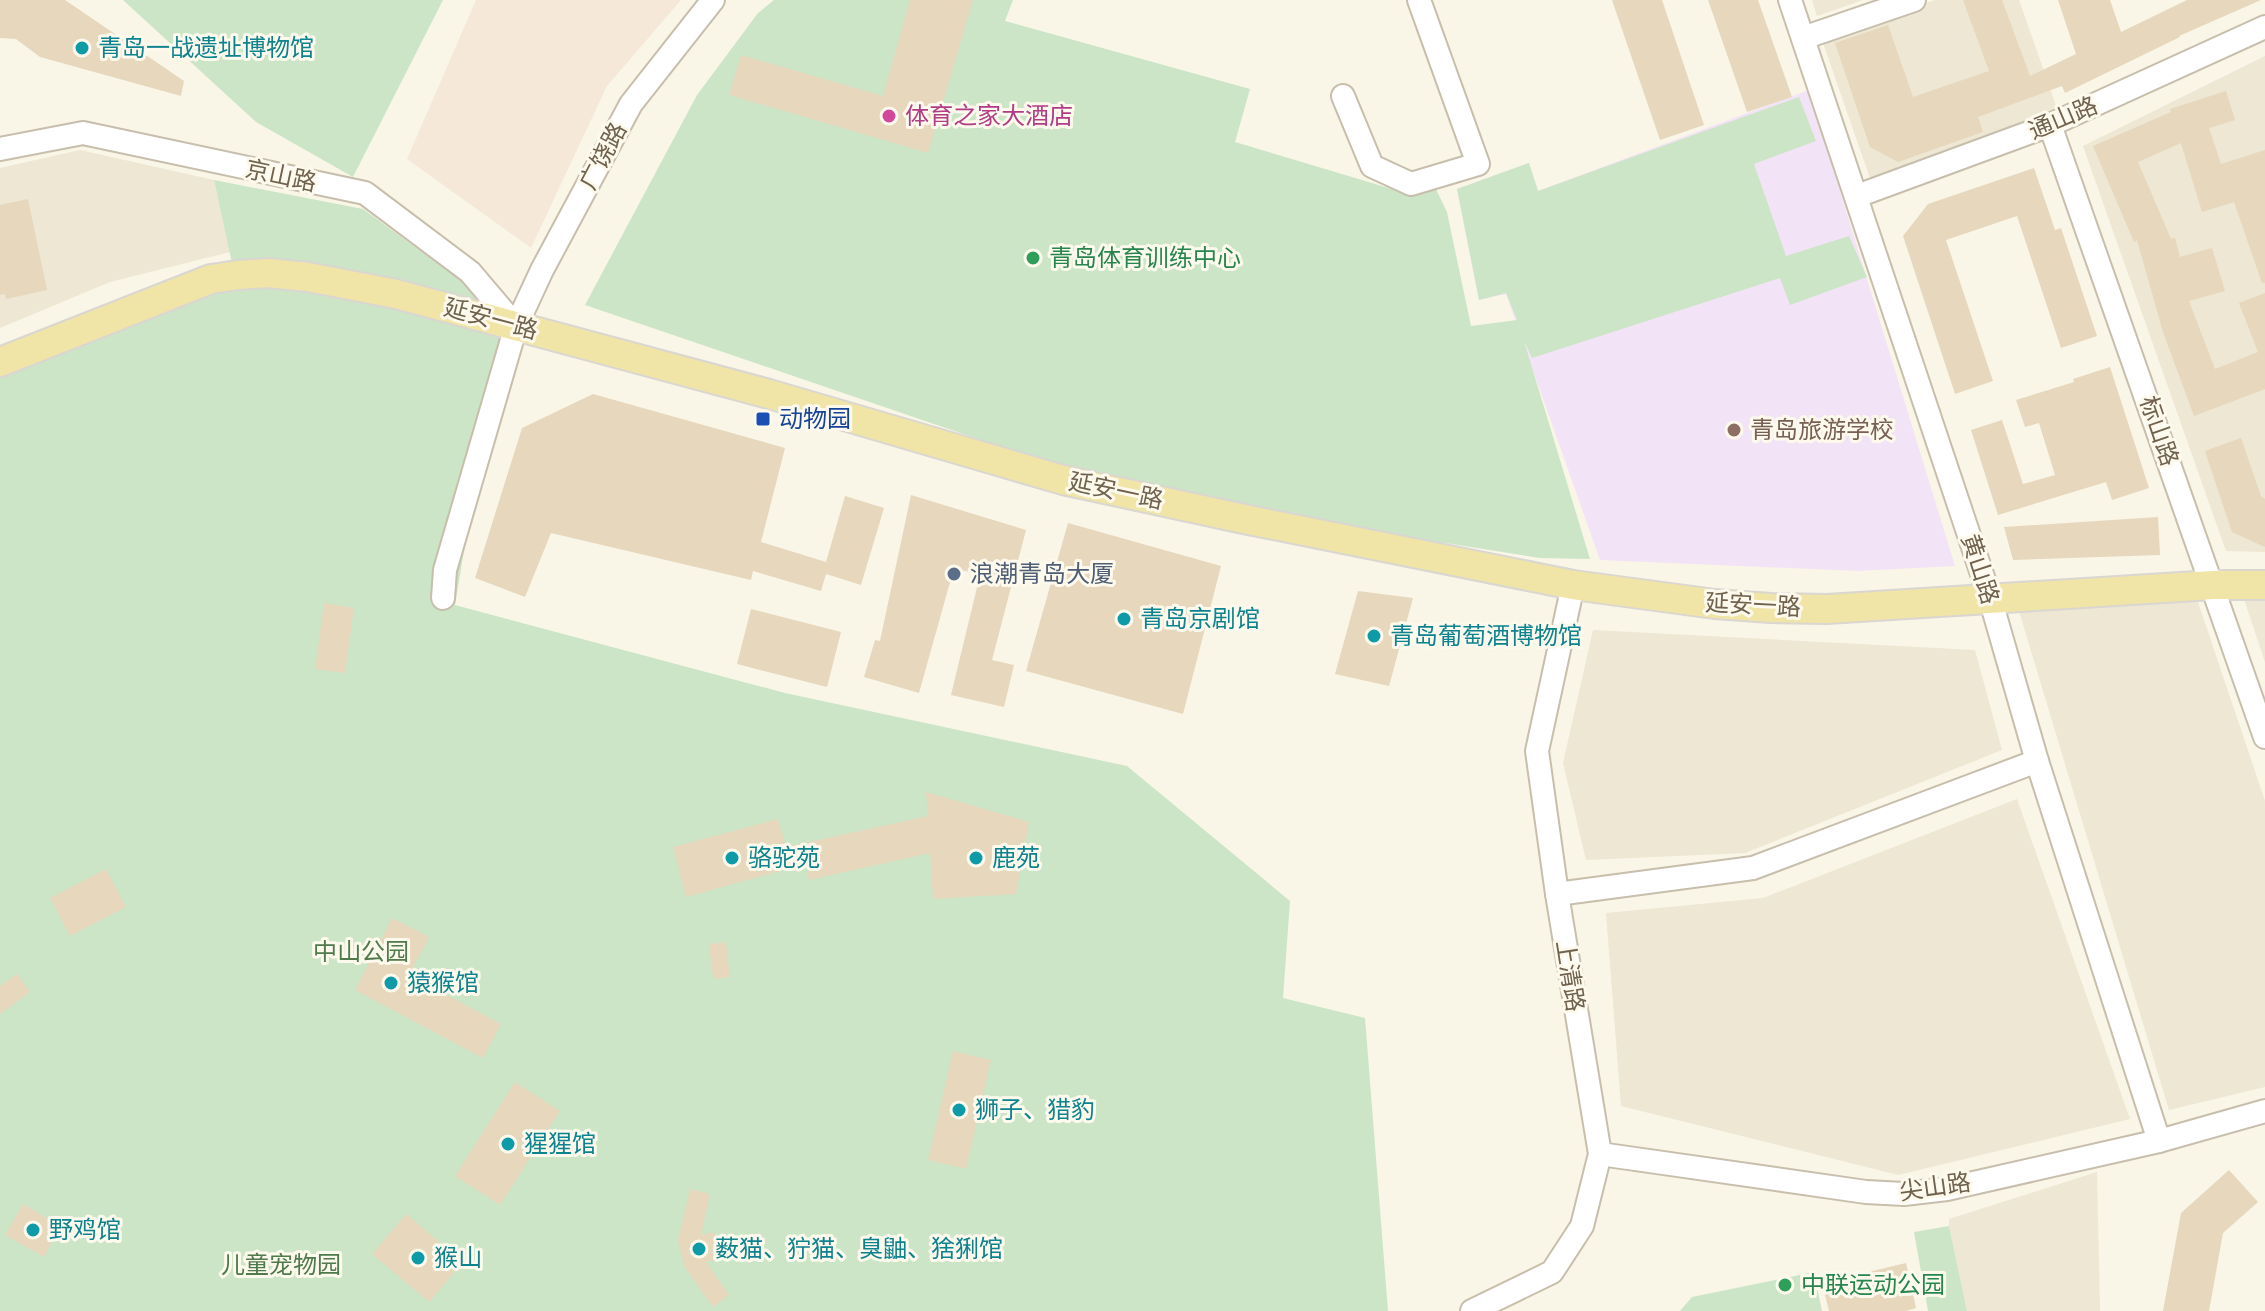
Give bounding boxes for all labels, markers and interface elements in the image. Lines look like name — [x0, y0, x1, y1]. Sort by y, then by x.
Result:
place label: 青岛一战遗址博物馆 — [98, 32, 314, 61]
marker: 青岛一战遗址博物馆 — [73, 39, 91, 57]
street label: 通山路 — [2024, 89, 2101, 144]
place label: 体育之家大酒店 — [905, 100, 1073, 129]
marker: 体育之家大酒店 — [880, 107, 898, 125]
street label: 广饶路 — [572, 117, 631, 194]
street label: 京山路 — [243, 153, 320, 196]
place label: 青岛体育训练中心 — [1049, 242, 1241, 271]
marker: 青岛体育训练中心 — [1024, 249, 1042, 267]
street label: 延安一路 — [441, 291, 542, 344]
street label: 标山路 — [2135, 392, 2186, 469]
place label: 动物园 — [779, 403, 851, 432]
marker: 动物园 — [754, 410, 772, 428]
place label: 青岛旅游学校 — [1750, 414, 1894, 443]
marker: 青岛旅游学校 — [1725, 421, 1743, 439]
street label: 延安一路 — [1066, 465, 1166, 514]
street label: 黄山路 — [1957, 530, 2006, 607]
place label: 浪潮青岛大厦 — [970, 558, 1114, 587]
marker: 浪潮青岛大厦 — [945, 565, 963, 583]
street label: 延安一路 — [1704, 587, 1802, 620]
place label: 青岛京剧馆 — [1140, 603, 1260, 632]
marker: 青岛京剧馆 — [1115, 610, 1133, 628]
place label: 青岛葡萄酒博物馆 — [1390, 620, 1582, 649]
marker: 青岛葡萄酒博物馆 — [1365, 627, 1383, 645]
place label: 骆驼苑 — [748, 842, 820, 871]
place label: 鹿苑 — [992, 842, 1040, 871]
marker: 骆驼苑 — [723, 849, 741, 867]
marker: 鹿苑 — [967, 849, 985, 867]
park label: 中山公园 — [313, 936, 409, 965]
street label: 上清路 — [1552, 938, 1591, 1014]
place label: 猿猴馆 — [407, 967, 479, 996]
marker: 猿猴馆 — [382, 974, 400, 992]
place label: 狮子、猎豹 — [975, 1094, 1095, 1123]
marker: 狮子、猎豹 — [950, 1101, 968, 1119]
place label: 猩猩馆 — [524, 1128, 596, 1157]
marker: 猩猩馆 — [499, 1135, 517, 1153]
street label: 尖山路 — [1897, 1166, 1972, 1205]
place label: 野鸡馆 — [49, 1214, 121, 1243]
marker: 野鸡馆 — [24, 1221, 42, 1239]
place label: 薮猫、狞猫、臭鼬、猞猁馆 — [715, 1233, 1003, 1262]
marker: 薮猫、狞猫、臭鼬、猞猁馆 — [690, 1240, 708, 1258]
place label: 猴山 — [434, 1242, 482, 1271]
park label: 儿童宠物园 — [221, 1249, 341, 1278]
marker: 猴山 — [409, 1249, 427, 1267]
place label: 中联运动公园 — [1801, 1269, 1945, 1298]
marker: 中联运动公园 — [1776, 1276, 1794, 1294]

